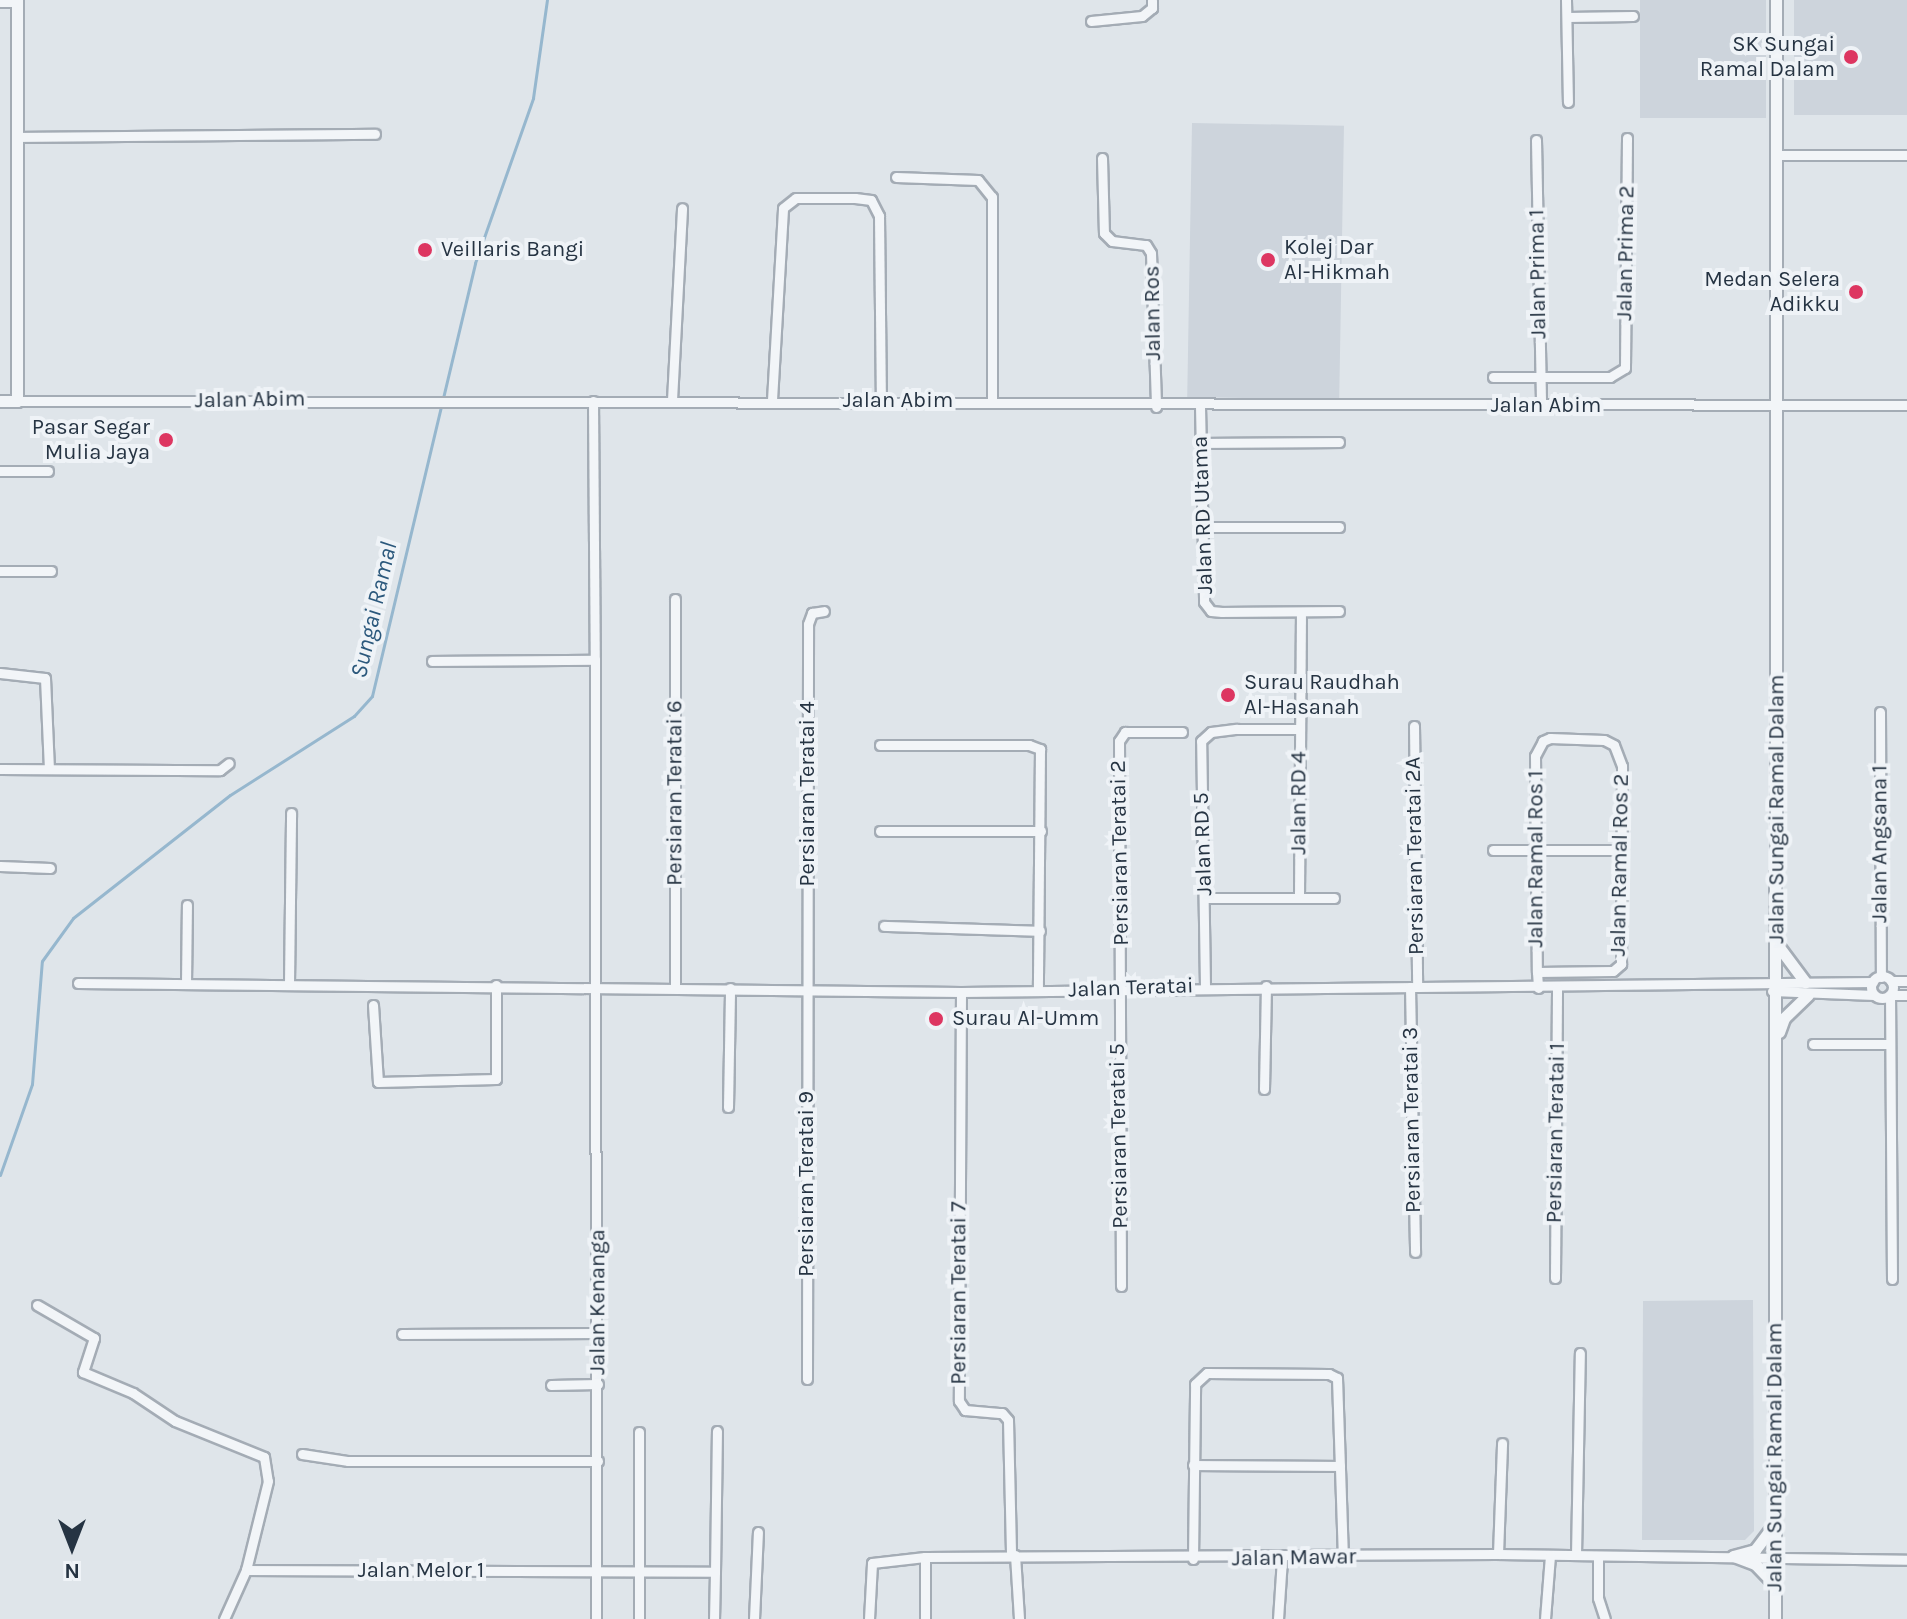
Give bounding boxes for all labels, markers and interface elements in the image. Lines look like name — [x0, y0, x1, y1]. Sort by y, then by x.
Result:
place label: SK Sungai Ramal Dalam — [1700, 31, 1835, 82]
marker: SK Sungai Ramal Dalam — [1842, 48, 1860, 66]
street label: Jalan Prima 2 — [1612, 185, 1640, 321]
street label: Jalan Prima 1 — [1524, 209, 1552, 339]
place label: Kolej Dar Al-Hikmah — [1284, 234, 1390, 286]
place label: Veillaris Bangi — [441, 237, 584, 263]
marker: Veillaris Bangi — [416, 241, 434, 259]
marker: Kolej Dar Al-Hikmah — [1259, 251, 1277, 269]
street label: Jalan Ros — [1139, 265, 1167, 361]
place label: Medan Selera Adikku — [1704, 266, 1840, 318]
marker: Medan Selera Adikku — [1847, 283, 1865, 301]
street label: Jalan Abim — [194, 386, 306, 414]
street label: Jalan Abim — [843, 388, 953, 414]
street label: Jalan Abim — [1491, 393, 1601, 419]
place label: Pasar Segar Mulia Jaya — [32, 414, 150, 466]
marker: Pasar Segar Mulia Jaya — [157, 431, 175, 449]
street label: Jalan RD Utama — [1187, 435, 1219, 595]
water label: Sungai Ramal — [344, 539, 404, 681]
place label: Surau Raudhah Al-Hasanah — [1244, 669, 1400, 720]
street label: Jalan Sungai Ramal Dalam — [1764, 674, 1790, 944]
marker: Surau Raudhah Al-Hasanah — [1219, 686, 1237, 704]
street label: Persiaran Teratai 6 — [662, 700, 688, 886]
street label: Persiaran Teratai 4 — [795, 701, 821, 887]
street label: Jalan RD 4 — [1286, 751, 1312, 855]
street label: Persiaran Teratai 2A — [1400, 757, 1430, 955]
street label: Persiaran Teratai 2 — [1105, 760, 1135, 946]
street label: Jalan Angsana 1 — [1867, 765, 1893, 923]
street label: Jalan Ramal Ros 1 — [1523, 771, 1549, 947]
street label: Jalan Ramal Ros 2 — [1605, 774, 1635, 956]
street label: Jalan RD 5 — [1188, 792, 1218, 896]
street label: Jalan Teratai — [1068, 973, 1194, 1003]
place label: Surau Al-Umm — [952, 1006, 1099, 1032]
marker: Surau Al-Umm — [927, 1010, 945, 1028]
street label: Persiaran Teratai 3 — [1397, 1027, 1427, 1213]
street label: Persiaran Teratai 5 — [1104, 1043, 1134, 1229]
street label: Persiaran Teratai 1 — [1541, 1043, 1571, 1223]
street label: Persiaran Teratai 9 — [794, 1091, 820, 1277]
street label: Persiaran Teratai 7 — [946, 1201, 972, 1385]
street label: Jalan Kenanga — [585, 1229, 611, 1375]
street label: Jalan Sungai Ramal Dalam — [1762, 1322, 1788, 1592]
north arrow — [32, 1507, 112, 1587]
street label: Jalan Mawar — [1232, 1544, 1356, 1572]
text: N — [64, 1558, 80, 1584]
street label: Jalan Melor 1 — [358, 1558, 484, 1584]

